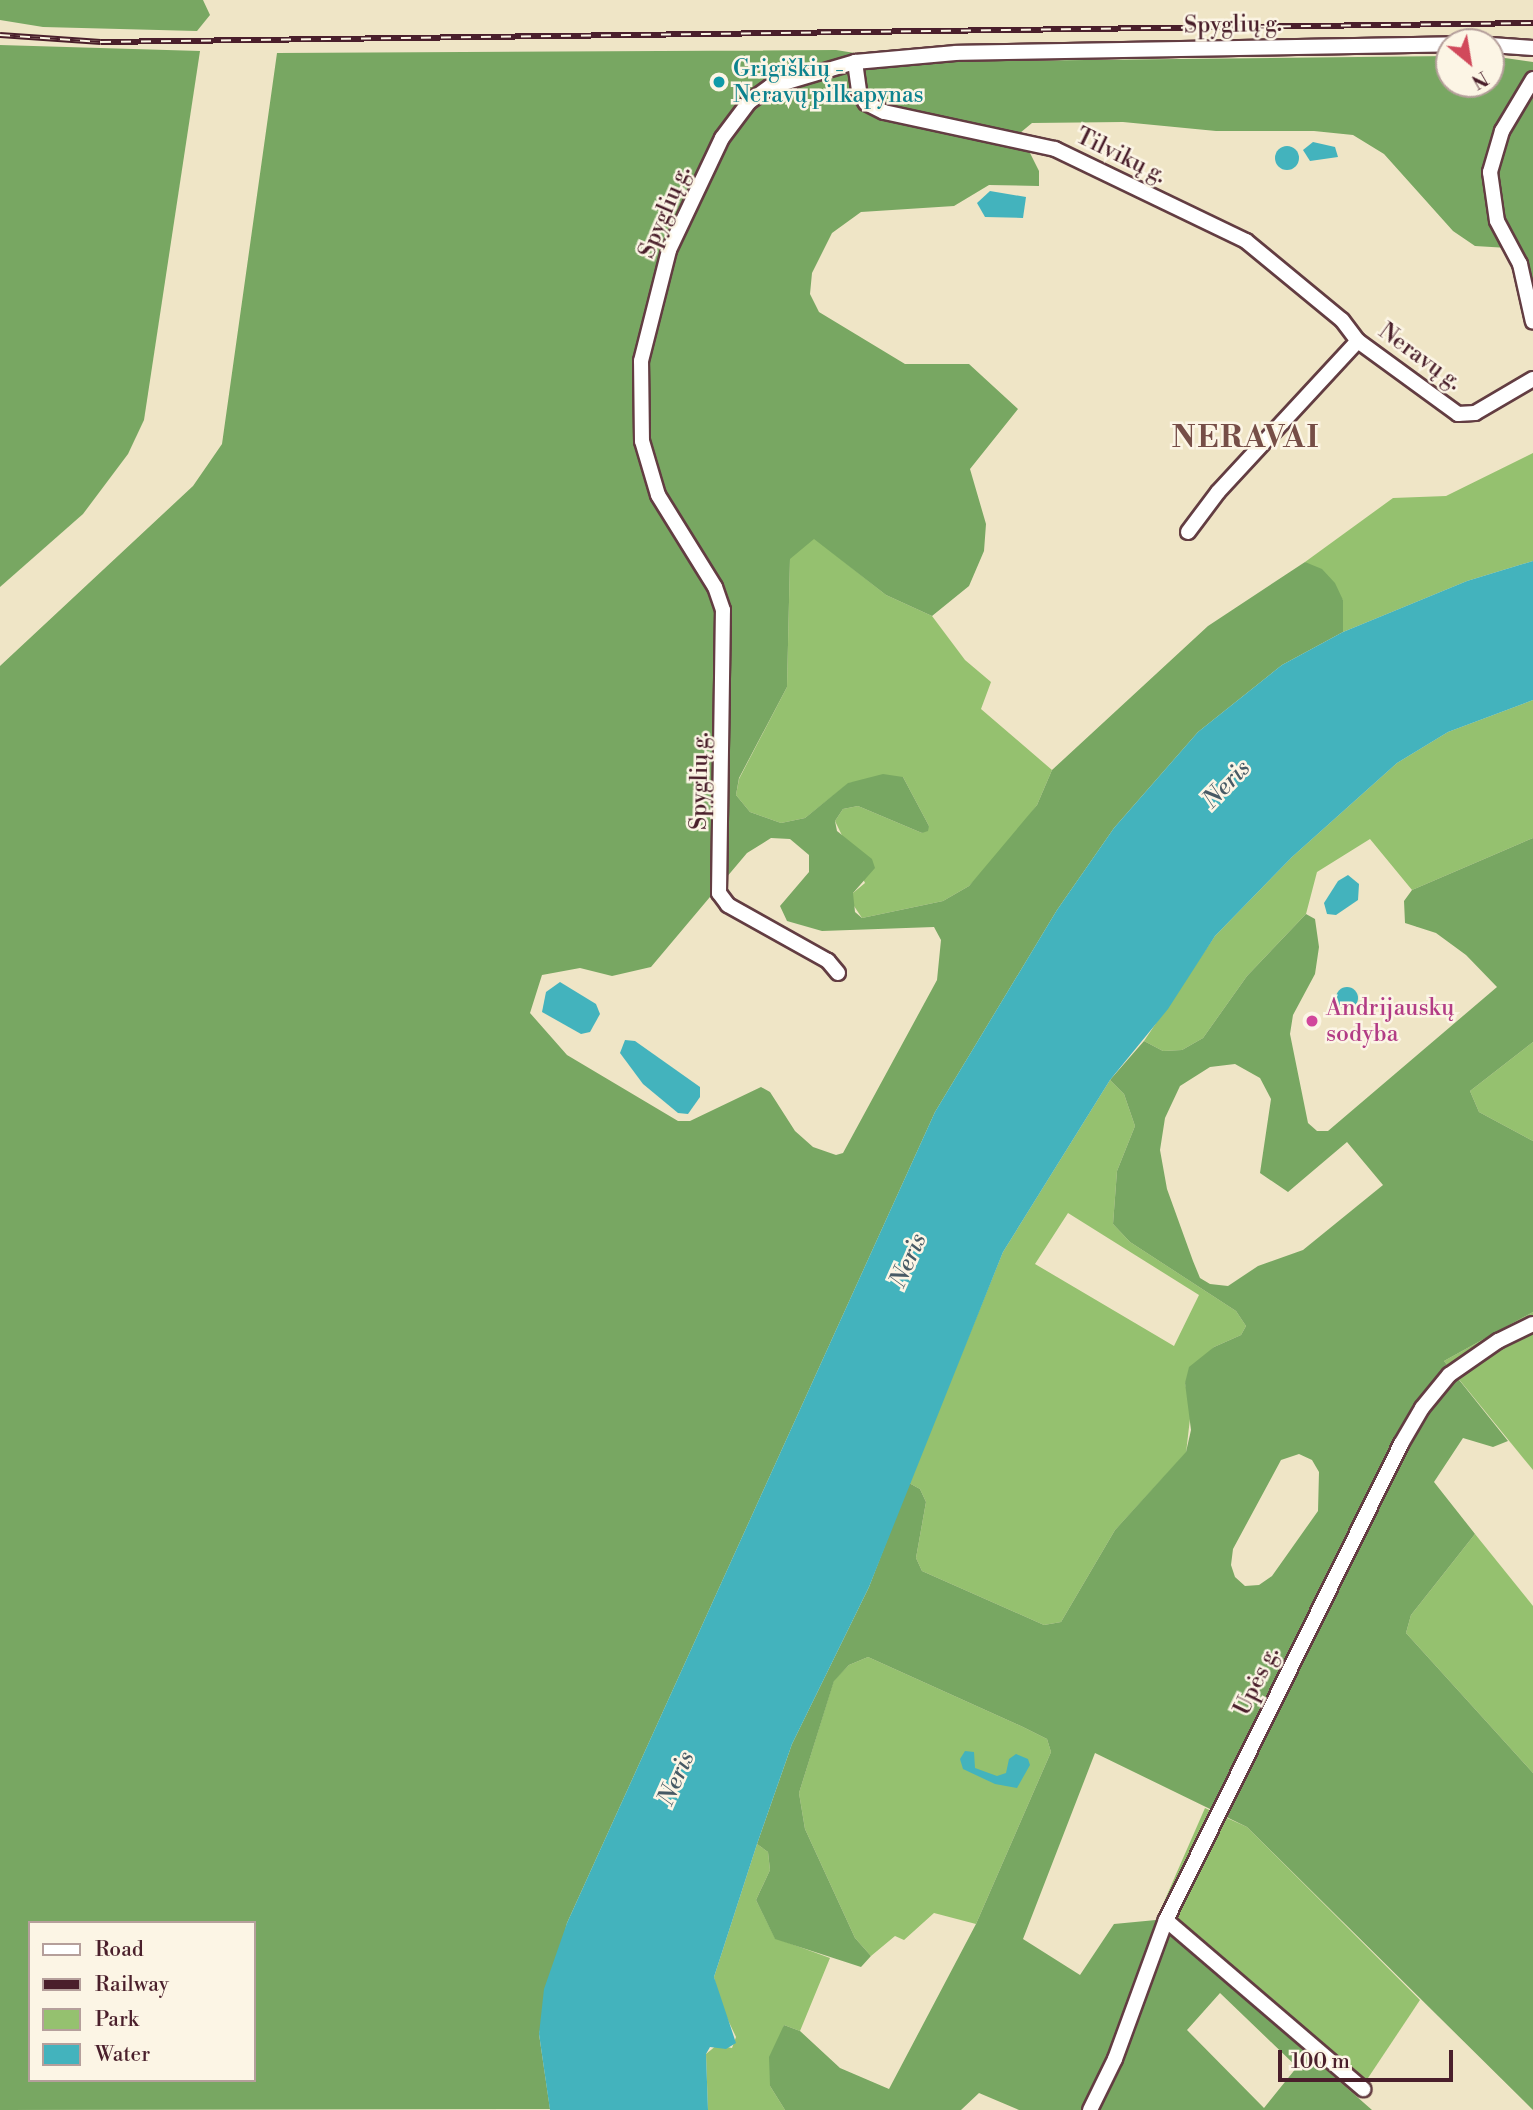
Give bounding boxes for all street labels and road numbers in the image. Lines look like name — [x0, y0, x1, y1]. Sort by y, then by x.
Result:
street label: Spyglių g. — [1184, 10, 1282, 40]
street label: Tilvikų g. — [1071, 122, 1171, 190]
street label: Spyglių g. — [633, 162, 697, 262]
street label: Neravų g. — [1373, 318, 1467, 396]
street label: Spyglių g. — [685, 732, 715, 830]
street label: Upės g. — [1229, 1642, 1285, 1720]

